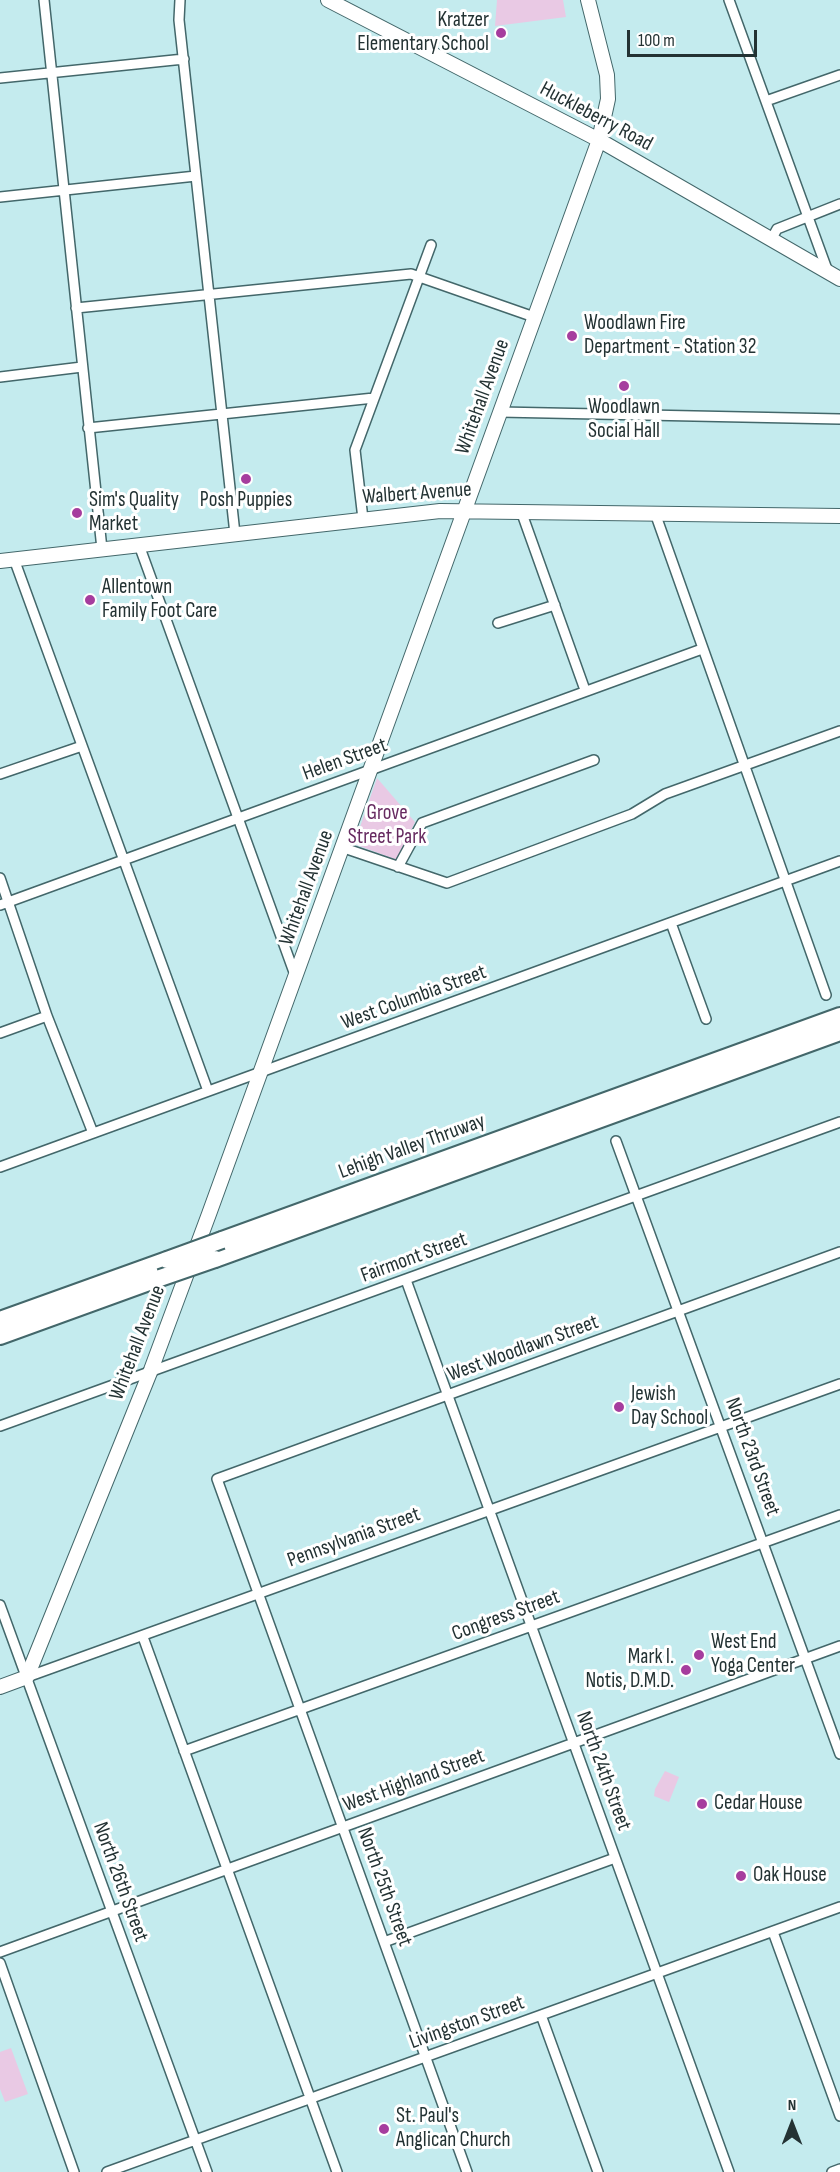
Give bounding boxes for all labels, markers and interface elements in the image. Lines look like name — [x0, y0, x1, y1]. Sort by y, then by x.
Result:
place label: Kratzer Elementary School — [357, 8, 489, 58]
scale bar — [630, 18, 760, 56]
marker: Kratzer Elementary School — [494, 26, 508, 40]
text: 100 m — [638, 30, 675, 51]
street label: Huckleberry Road — [535, 77, 657, 157]
place label: Woodlawn Fire Department - Station 32 — [584, 311, 756, 361]
marker: Woodlawn Fire Department - Station 32 — [565, 329, 579, 343]
street label: Whitehall Avenue — [450, 336, 516, 458]
marker: Woodlawn Social Hall — [617, 379, 631, 393]
place label: Woodlawn Social Hall — [588, 395, 660, 445]
marker: Posh Puppies — [239, 472, 253, 486]
street label: Walbert Avenue — [361, 478, 473, 510]
place label: Sim's Quality Market — [89, 488, 179, 538]
place label: Posh Puppies — [200, 488, 292, 514]
marker: Sim's Quality Market — [70, 506, 84, 520]
place label: Allentown Family Foot Care — [102, 575, 217, 625]
marker: Allentown Family Foot Care — [83, 593, 97, 607]
street label: Helen Street — [299, 733, 391, 787]
park label: Grove Street Park — [348, 801, 426, 851]
street label: Whitehall Avenue — [274, 827, 340, 949]
street label: West Columbia Street — [338, 960, 490, 1036]
street label: Lehigh Valley Thruway — [335, 1109, 489, 1185]
street label: Fairmont Street — [358, 1227, 470, 1289]
street label: Whitehall Avenue — [105, 1282, 171, 1404]
street label: West Woodlawn Street — [444, 1310, 602, 1388]
place label: Jewish Day School — [631, 1382, 708, 1432]
street label: North 23rd Street — [719, 1394, 785, 1520]
marker: Jewish Day School — [612, 1400, 626, 1414]
street label: Pennsylvania Street — [284, 1502, 424, 1574]
street label: Congress Street — [449, 1585, 563, 1647]
place label: West End Yoga Center — [711, 1630, 795, 1680]
place label: Mark I. Notis, D.M.D. — [585, 1645, 674, 1695]
marker: West End Yoga Center — [692, 1648, 706, 1662]
marker: Mark I. Notis, D.M.D. — [679, 1663, 693, 1677]
street label: North 24th Street — [570, 1708, 636, 1834]
street label: West Highland Street — [340, 1744, 488, 1818]
place label: Cedar House — [714, 1791, 803, 1817]
marker: Cedar House — [695, 1797, 709, 1811]
street label: North 26th Street — [87, 1819, 153, 1945]
street label: North 25th Street — [351, 1824, 417, 1950]
place label: Oak House — [753, 1863, 827, 1889]
marker: Oak House — [734, 1869, 748, 1883]
street label: Livingston Street — [406, 1991, 528, 2055]
north arrow — [762, 2094, 822, 2154]
text: N — [788, 2096, 796, 2115]
place label: St. Paul's Anglican Church — [396, 2104, 511, 2154]
marker: St. Paul's Anglican Church — [377, 2122, 391, 2136]

